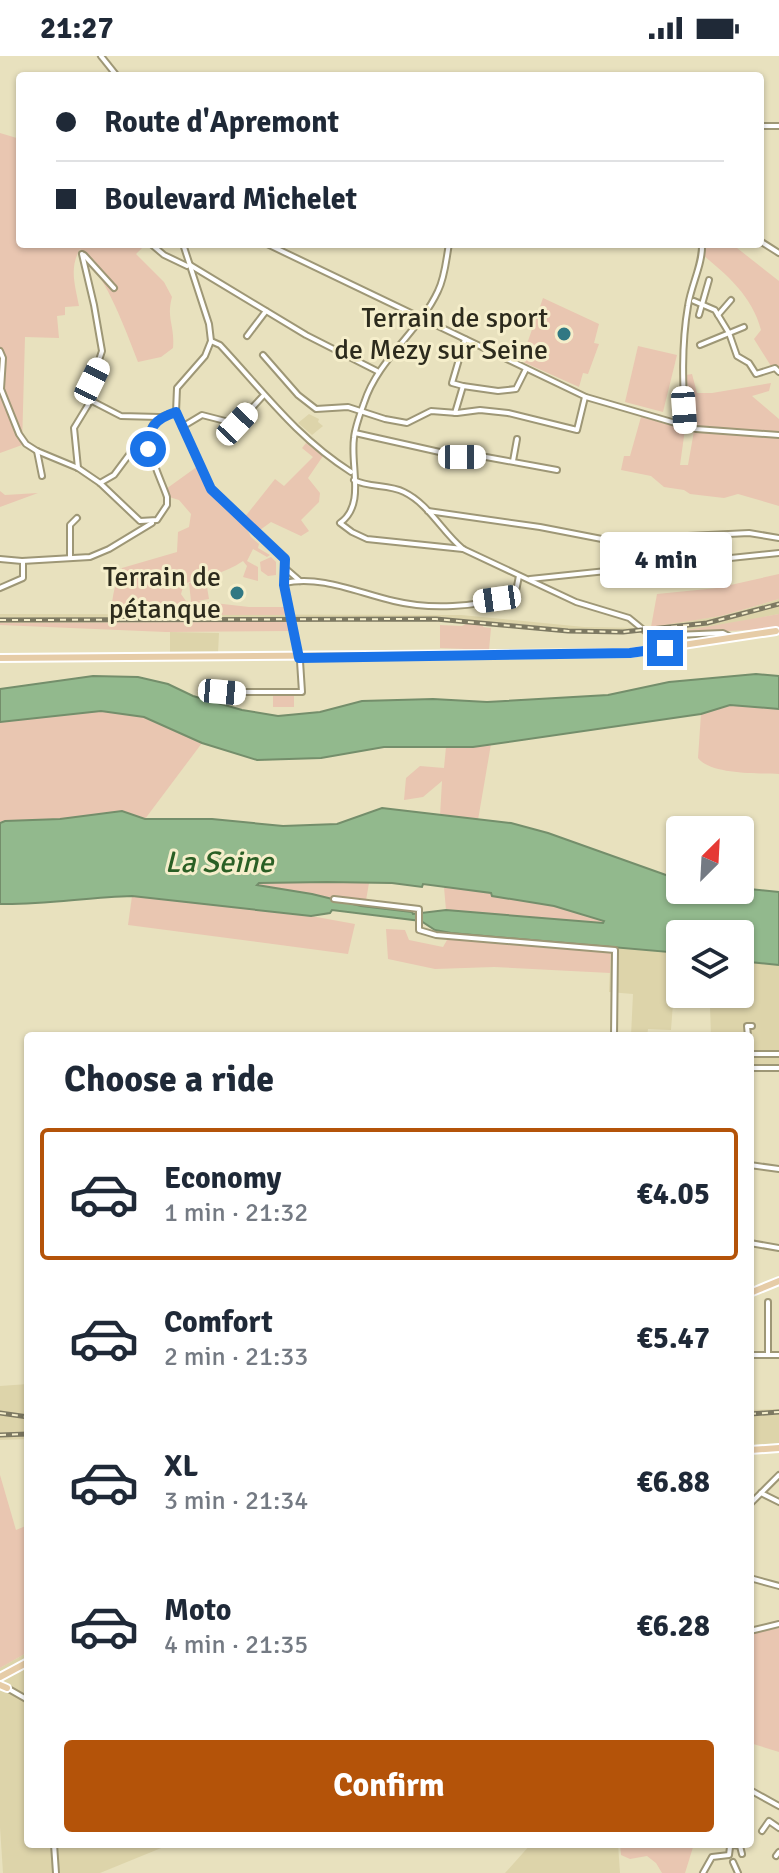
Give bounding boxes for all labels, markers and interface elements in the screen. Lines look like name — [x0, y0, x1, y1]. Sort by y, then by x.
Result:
text: 21:27 — [40, 10, 114, 47]
text: Route d'Apremont — [104, 104, 339, 141]
text: Boulevard Michelet — [104, 181, 357, 218]
place label: Terrain de sport de Mezy sur Seine — [334, 301, 548, 367]
marker: Terrain de sport de Mezy sur Seine — [555, 325, 573, 343]
car — [71, 354, 113, 408]
car — [670, 385, 698, 435]
car — [212, 398, 262, 450]
route start — [130, 431, 166, 467]
car — [438, 445, 486, 469]
callout: 4 min — [599, 532, 731, 588]
text: 4 min — [635, 544, 697, 576]
place label: Terrain de pétanque — [103, 560, 221, 626]
marker: Terrain de pétanque — [228, 584, 246, 602]
car — [472, 584, 522, 614]
route end — [647, 630, 683, 666]
car — [197, 678, 247, 706]
north arrow — [666, 816, 754, 904]
map controls — [666, 816, 754, 1008]
water label: La Seine — [165, 844, 275, 881]
button: layers — [666, 920, 754, 1008]
text: Choose a ride — [64, 1057, 274, 1102]
icon: car — [68, 1158, 140, 1230]
text: Economy — [164, 1160, 281, 1197]
text: €4.05 — [637, 1176, 710, 1213]
text: 1 min · 21:32 — [164, 1197, 308, 1229]
icon: car — [68, 1302, 140, 1374]
text: Comfort — [164, 1304, 273, 1341]
text: €5.47 — [637, 1320, 710, 1357]
text: 2 min · 21:33 — [164, 1341, 308, 1373]
icon: car — [68, 1446, 140, 1518]
text: XL — [164, 1448, 198, 1485]
text: €6.88 — [637, 1464, 710, 1501]
text: 3 min · 21:34 — [164, 1485, 308, 1517]
icon: car — [68, 1590, 140, 1662]
text: Moto — [164, 1592, 231, 1629]
text: €6.28 — [637, 1608, 710, 1645]
text: 4 min · 21:35 — [164, 1629, 308, 1661]
button: Confirm — [64, 1740, 714, 1832]

